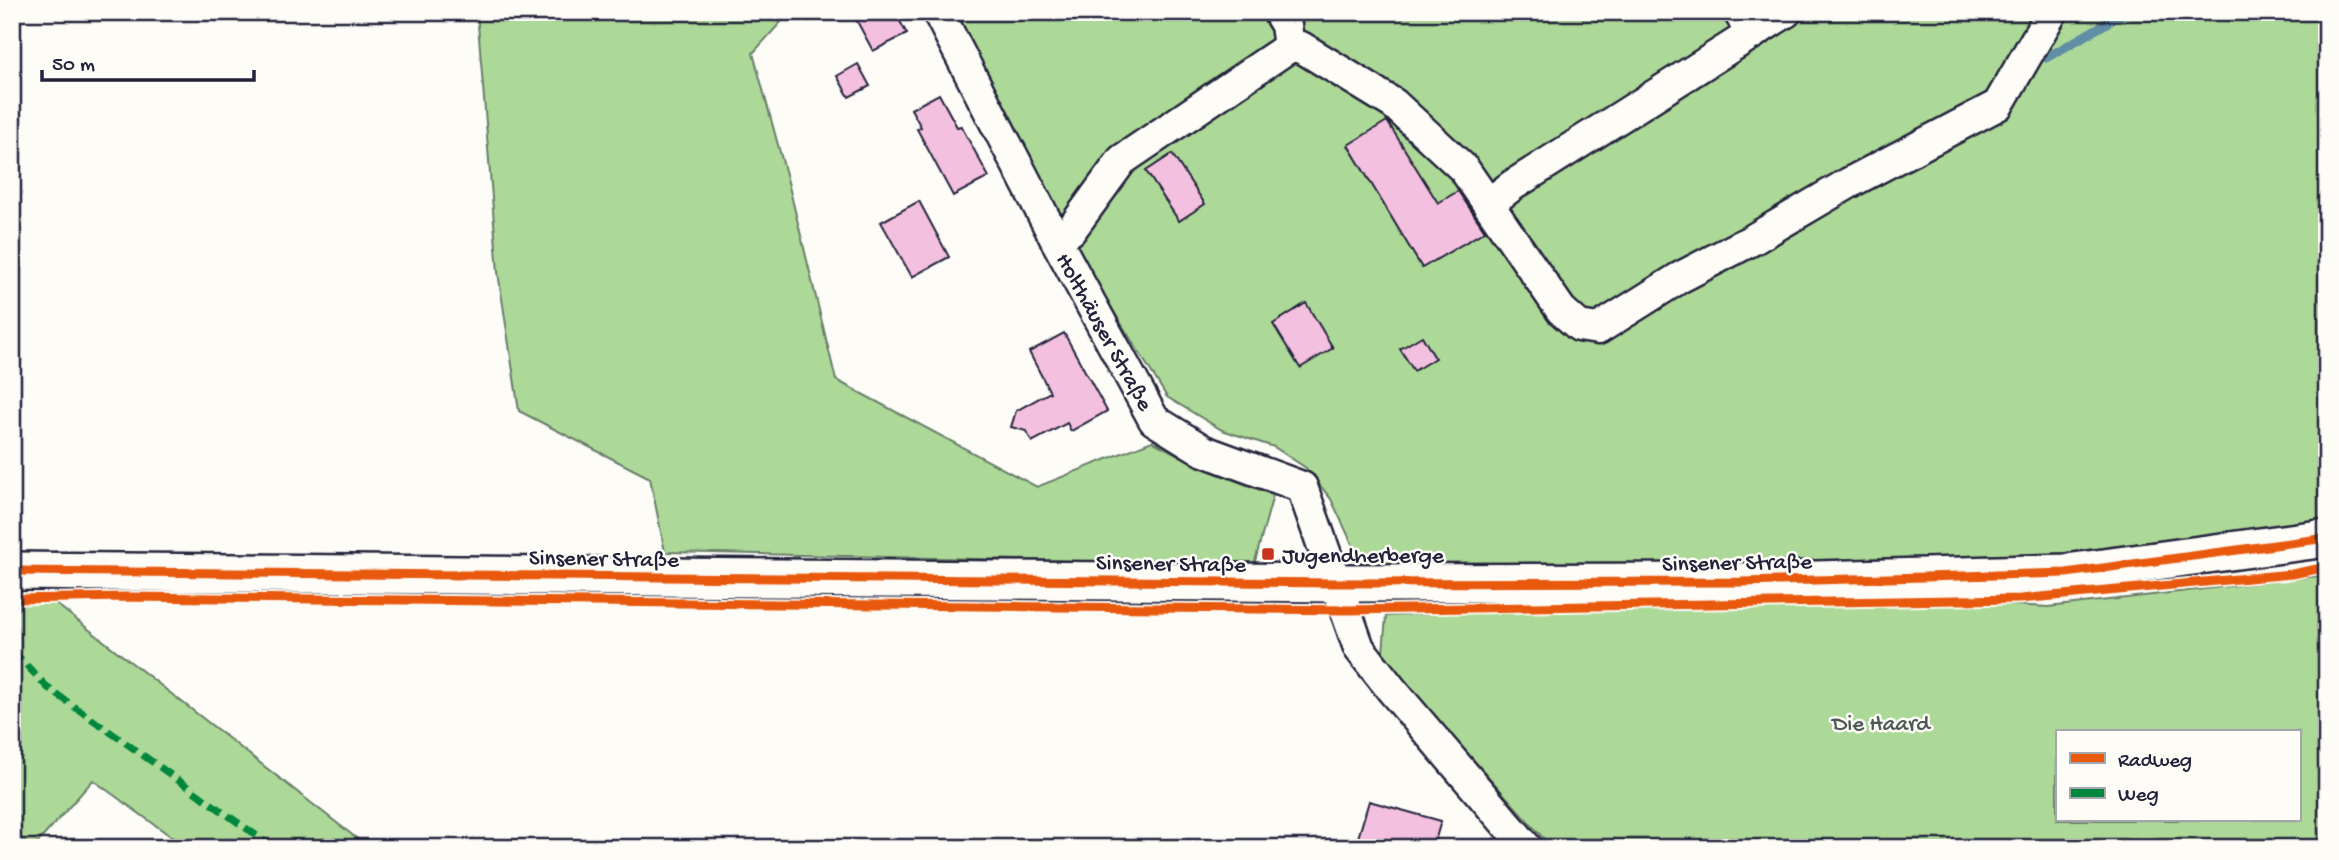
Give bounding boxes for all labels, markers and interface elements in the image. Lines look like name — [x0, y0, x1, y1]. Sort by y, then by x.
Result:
scale bar — [42, 38, 254, 82]
text: 50 m — [52, 54, 95, 79]
street label: Holthäuser Straße — [1048, 249, 1158, 417]
place label: Jugendherberge — [1282, 544, 1445, 571]
street label: Sinsener Straße — [529, 546, 680, 575]
marker: Jugendherberge — [1260, 546, 1276, 562]
street label: Sinsener Straße — [1662, 550, 1813, 579]
street label: Sinsener Straße — [1096, 551, 1247, 580]
park label: Die Haard — [1830, 712, 1931, 739]
legend — [2056, 730, 2300, 822]
text: Radweg — [2118, 750, 2192, 775]
text: Weg — [2118, 784, 2159, 809]

